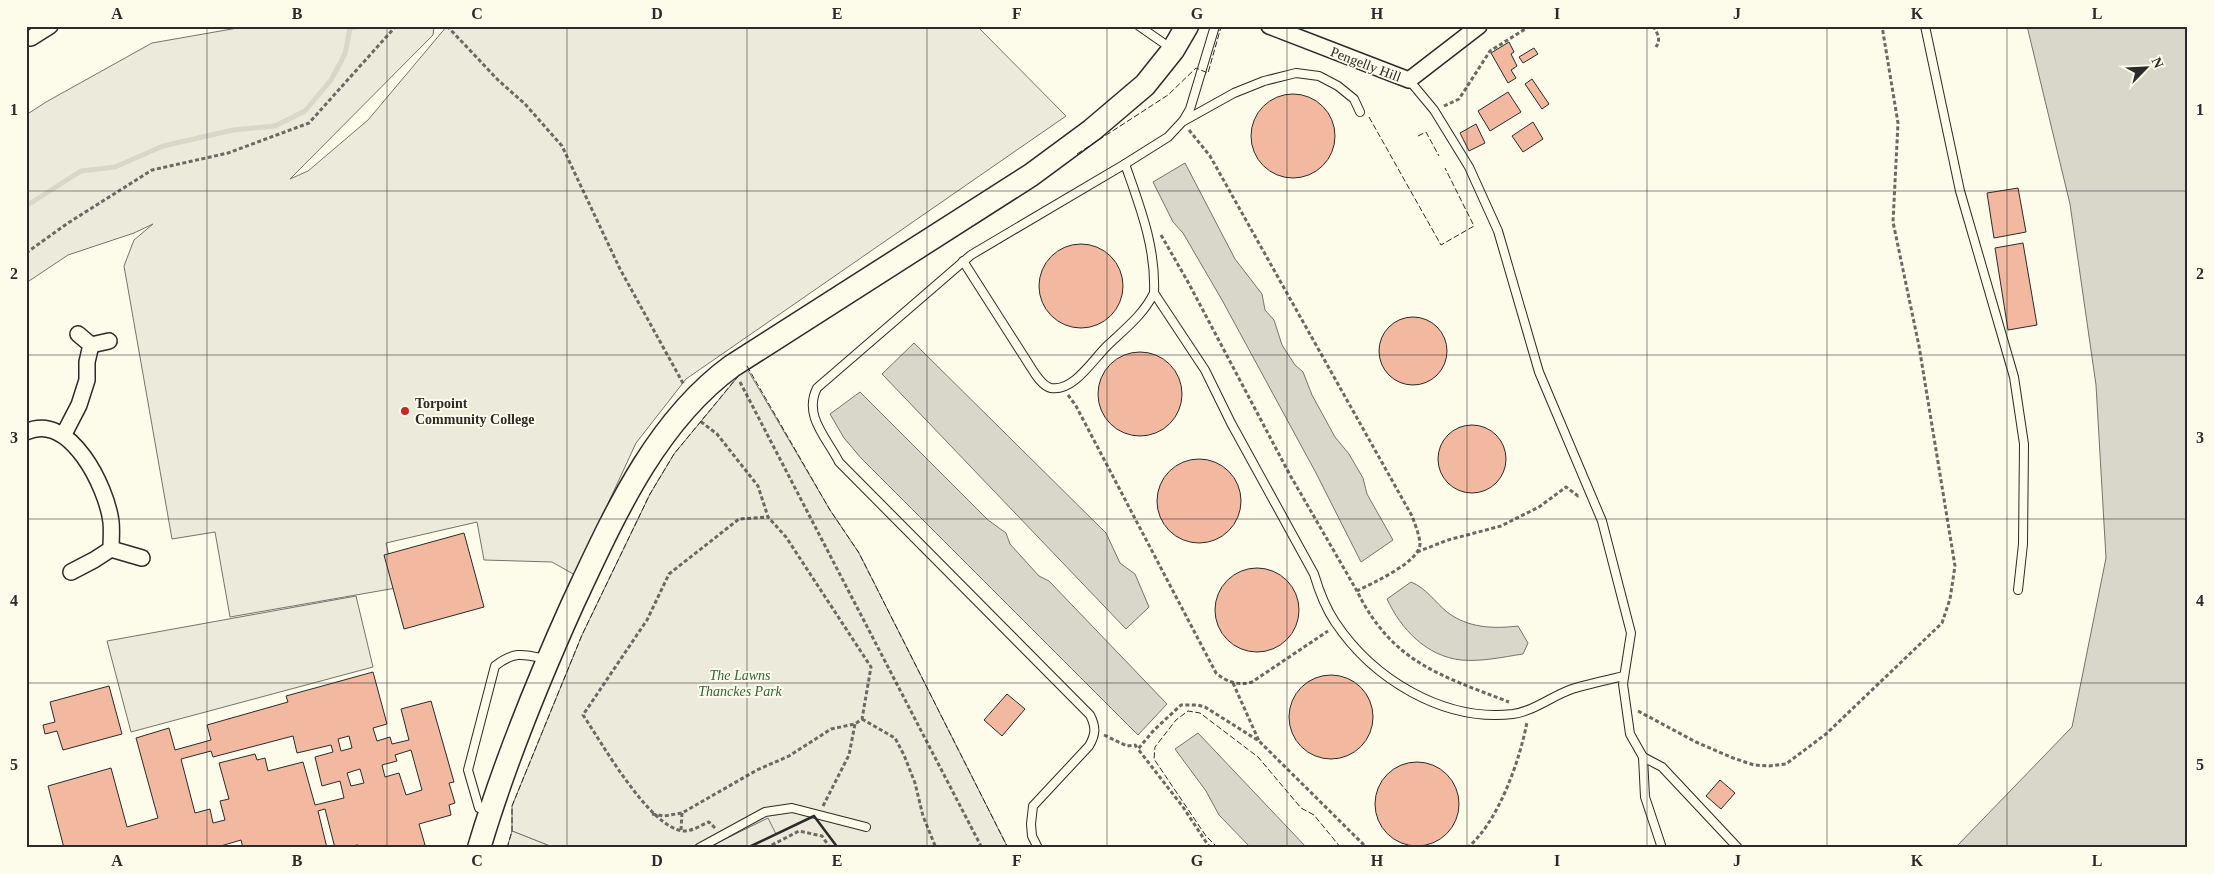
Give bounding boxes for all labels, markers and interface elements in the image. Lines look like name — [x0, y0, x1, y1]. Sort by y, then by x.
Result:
text: A — [111, 5, 123, 22]
text: B — [292, 5, 303, 22]
text: C — [471, 5, 483, 22]
text: D — [651, 5, 663, 22]
text: E — [832, 5, 842, 22]
text: F — [1012, 5, 1022, 22]
text: G — [1191, 5, 1204, 22]
text: H — [1371, 5, 1384, 22]
text: I — [1554, 5, 1560, 22]
text: J — [1733, 5, 1741, 22]
text: K — [1911, 5, 1924, 22]
text: L — [2092, 5, 2102, 22]
north arrow — [2122, 42, 2172, 92]
street label: Pengelly Hill — [1328, 44, 1403, 85]
text: N — [2149, 55, 2166, 71]
text: 1 — [10, 101, 18, 118]
text: 1 — [2196, 101, 2204, 118]
text: 2 — [10, 265, 18, 282]
text: 2 — [2196, 265, 2204, 282]
place label: Torpoint Community College — [415, 396, 534, 427]
marker: Torpoint Community College — [399, 405, 411, 417]
text: 3 — [10, 429, 18, 446]
text: 3 — [2196, 429, 2204, 446]
text: 4 — [10, 592, 18, 609]
text: 4 — [2196, 592, 2204, 609]
park label: The Lawns Thanckes Park — [698, 668, 783, 699]
text: 5 — [10, 756, 18, 773]
text: 5 — [2196, 756, 2204, 773]
text: A — [111, 852, 123, 869]
text: B — [292, 852, 303, 869]
text: C — [471, 852, 483, 869]
text: D — [651, 852, 663, 869]
text: E — [832, 852, 842, 869]
text: F — [1012, 852, 1022, 869]
text: G — [1191, 852, 1204, 869]
text: H — [1371, 852, 1384, 869]
text: I — [1554, 852, 1560, 869]
text: J — [1733, 852, 1741, 869]
text: K — [1911, 852, 1924, 869]
text: L — [2092, 852, 2102, 869]

